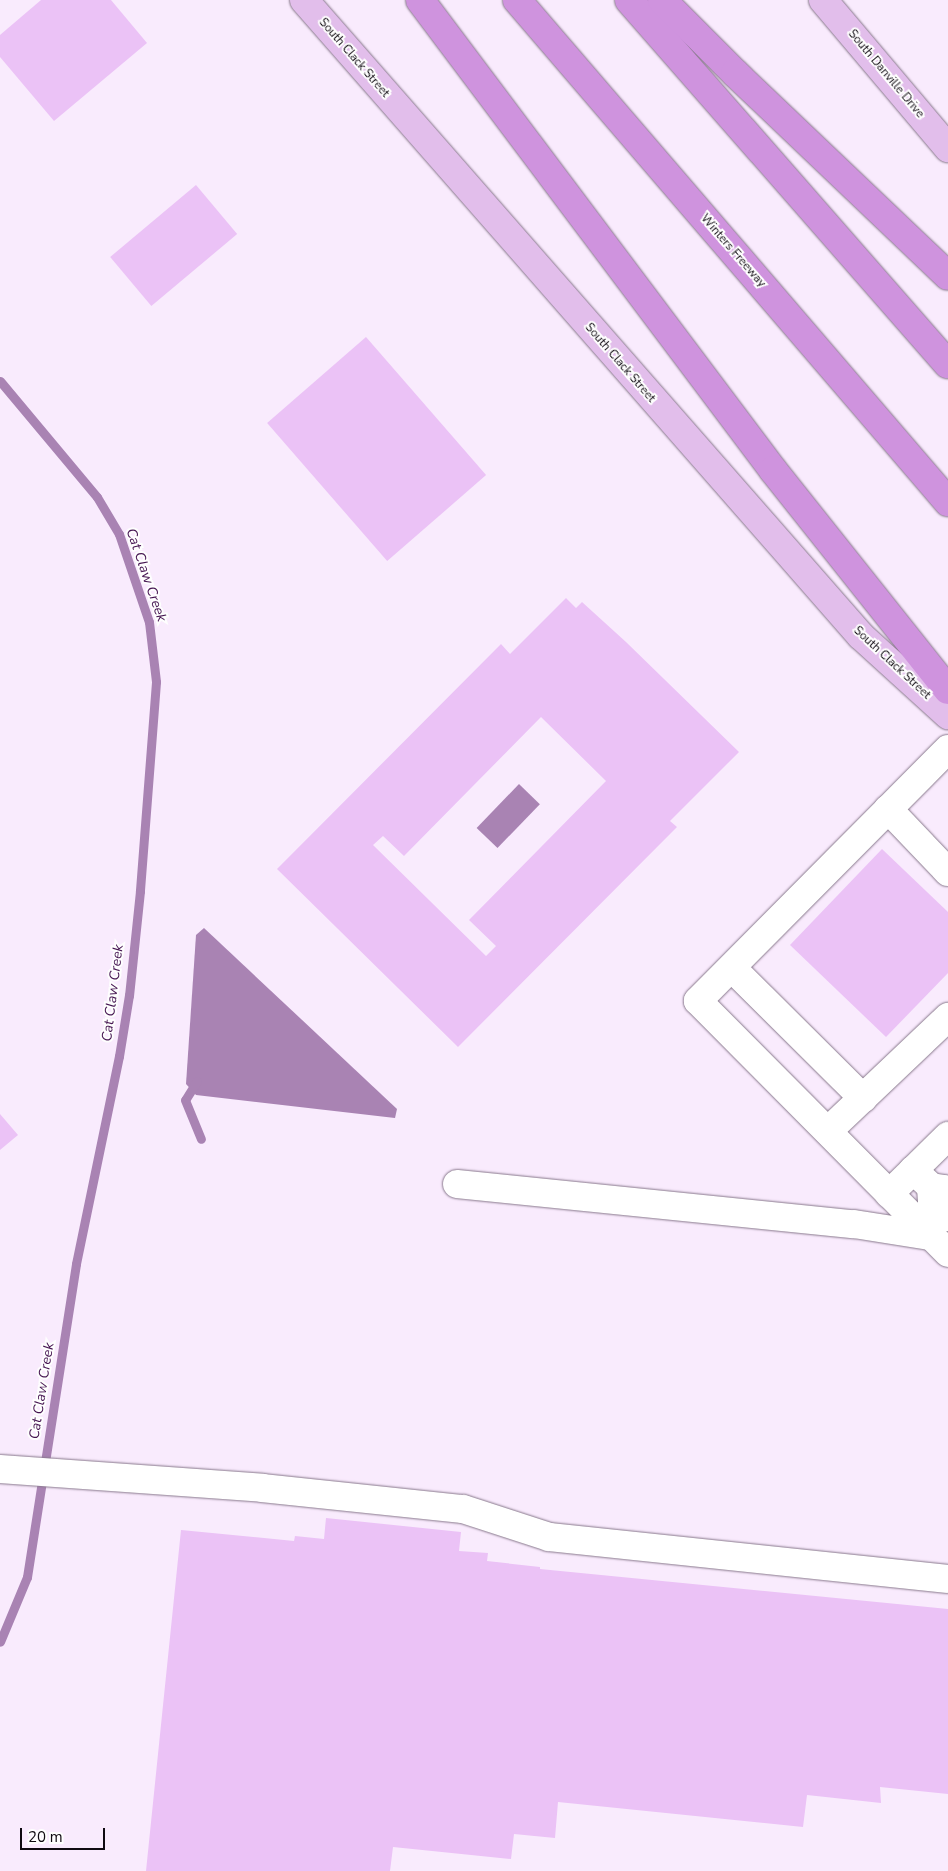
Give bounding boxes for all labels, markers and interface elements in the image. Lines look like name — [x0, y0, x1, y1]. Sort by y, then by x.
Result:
street label: South Clack Street — [316, 15, 392, 101]
street label: South Danville Drive — [845, 27, 927, 121]
street label: Winters Freeway — [697, 211, 769, 291]
street label: South Clack Street — [582, 320, 658, 406]
water label: Cat Claw Creek — [122, 526, 170, 624]
street label: South Clack Street — [850, 624, 934, 702]
water label: Cat Claw Creek — [99, 944, 127, 1042]
water label: Cat Claw Creek — [26, 1341, 58, 1441]
scale bar — [22, 1818, 108, 1850]
text: 20 m — [28, 1827, 63, 1847]

